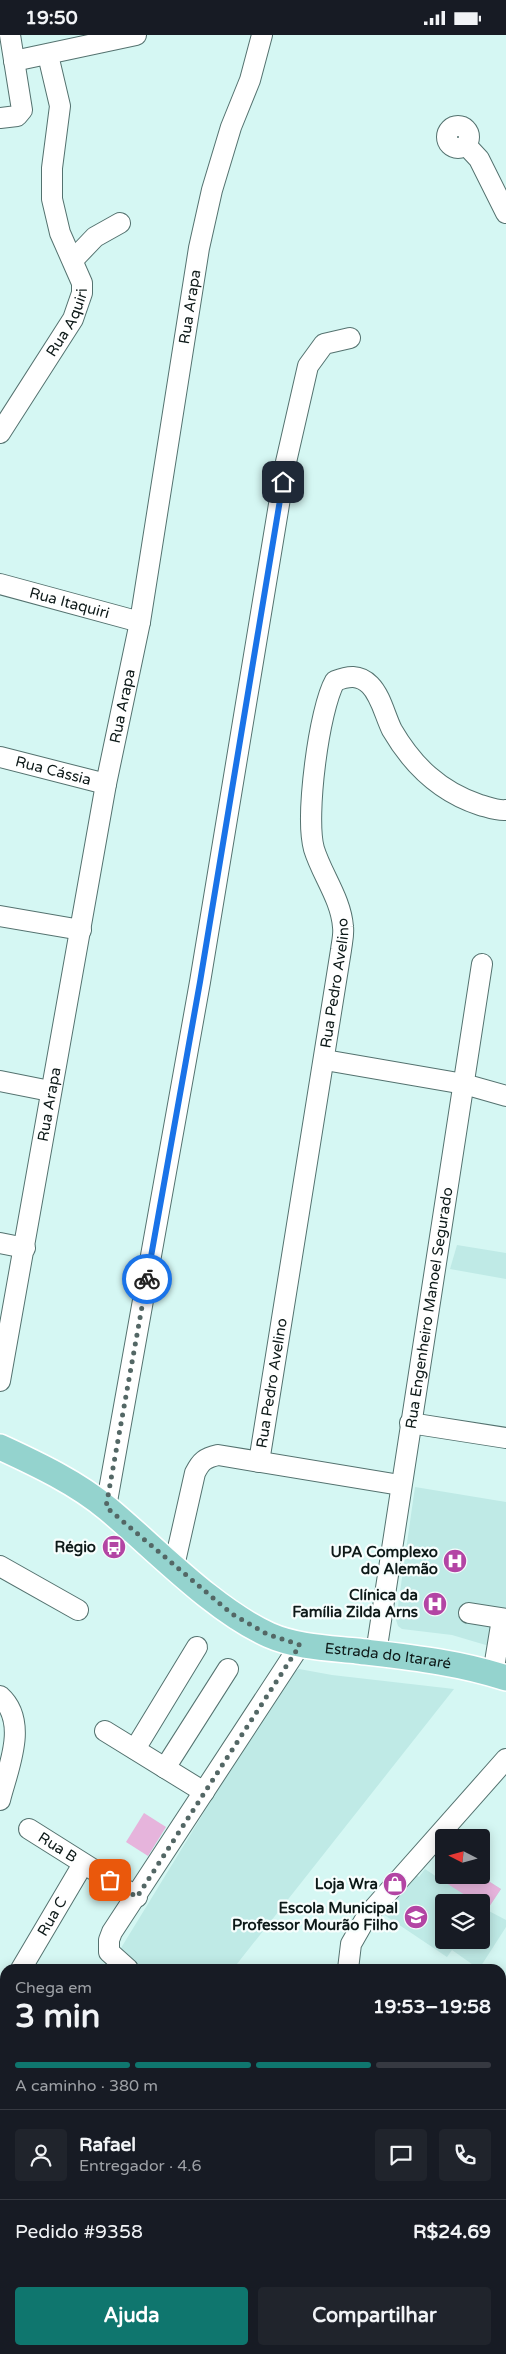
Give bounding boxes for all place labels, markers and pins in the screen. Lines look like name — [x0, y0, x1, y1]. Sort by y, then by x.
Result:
pin — [262, 461, 304, 503]
bus stop icon: Régio — [101, 1534, 127, 1560]
place label: Régio — [55, 1538, 96, 1557]
place label: UPA Complexo do Alemão — [330, 1543, 438, 1578]
hospital icon: UPA Complexo do Alemão — [442, 1548, 468, 1574]
place label: Clínica da Família Zilda Arns — [292, 1586, 418, 1621]
hospital icon: Clínica da Família Zilda Arns — [422, 1591, 448, 1617]
pin — [89, 1859, 131, 1901]
shop icon: Loja Wra — [382, 1871, 408, 1897]
place label: Loja Wra — [315, 1875, 378, 1894]
place label: Escola Municipal Professor Mourão Filho — [232, 1899, 398, 1934]
school or university icon: Escola Municipal Professor Mourão Filho — [403, 1904, 429, 1930]

